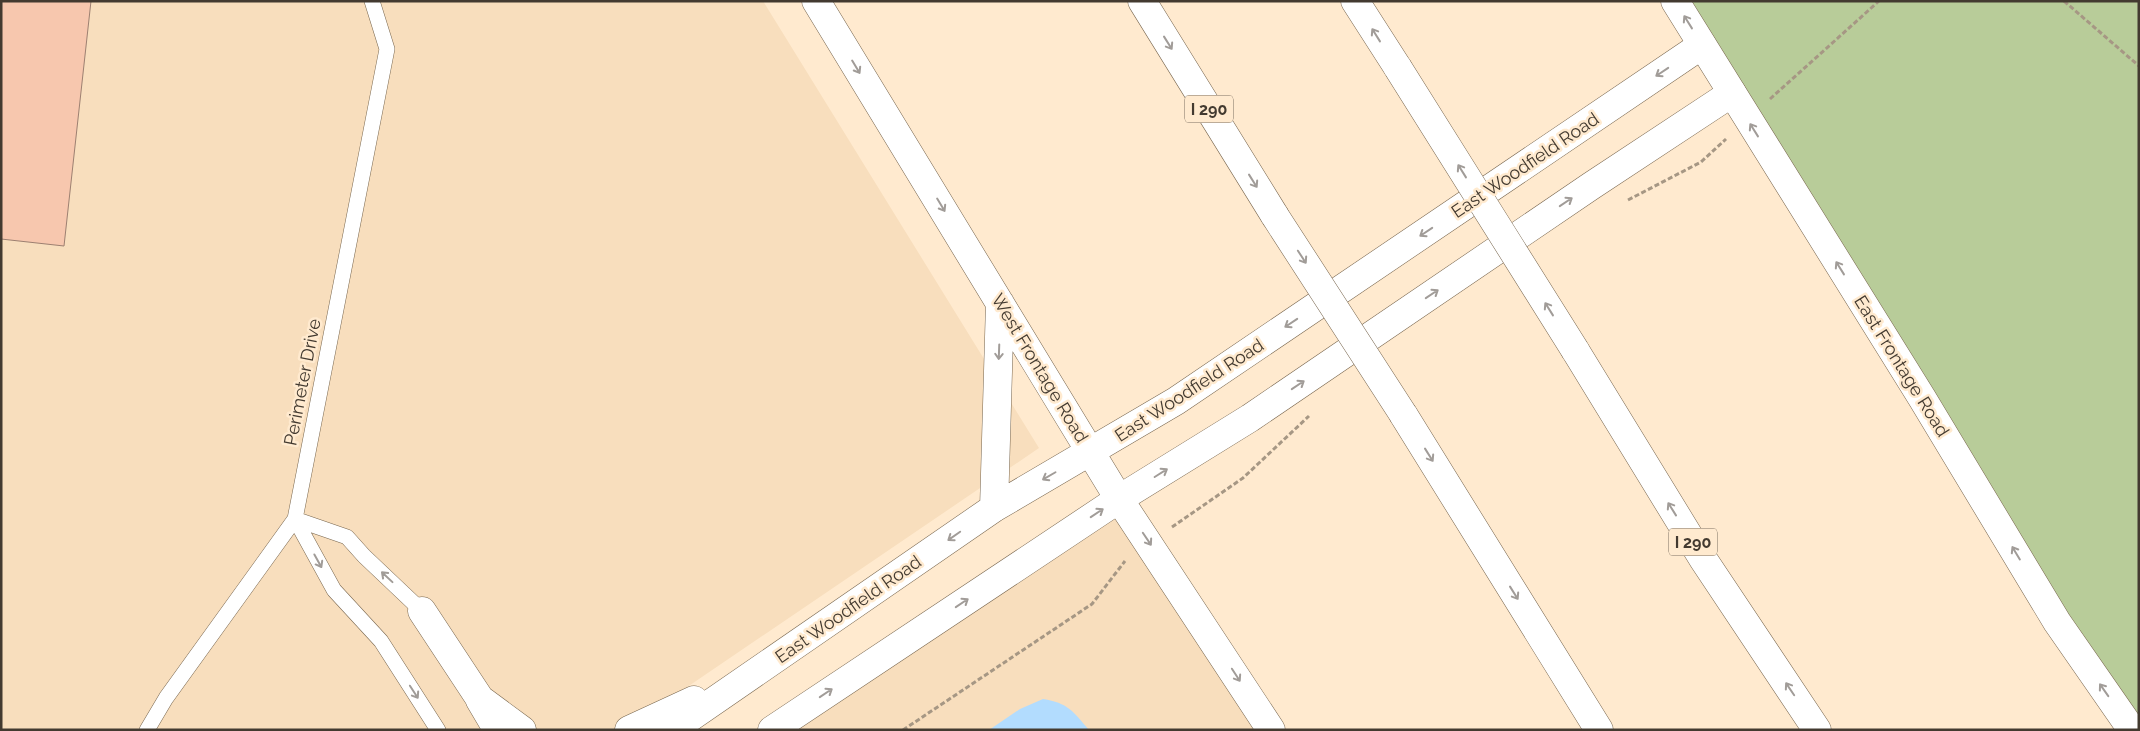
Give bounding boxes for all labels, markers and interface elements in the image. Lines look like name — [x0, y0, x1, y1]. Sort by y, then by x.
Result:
one-way arrow — [1682, 15, 1692, 29]
one-way arrow — [1371, 28, 1381, 42]
one-way arrow — [1163, 35, 1173, 49]
one-way arrow — [851, 59, 861, 73]
one-way arrow — [1655, 67, 1669, 77]
road number: I 290 — [1185, 96, 1233, 122]
street label: East Woodfield Road — [1447, 108, 1603, 222]
one-way arrow — [1749, 123, 1759, 137]
one-way arrow — [1457, 165, 1467, 179]
one-way arrow — [1249, 173, 1259, 187]
one-way arrow — [1559, 197, 1573, 207]
one-way arrow — [936, 198, 946, 212]
one-way arrow — [1419, 227, 1433, 237]
one-way arrow — [1297, 250, 1307, 264]
one-way arrow — [1835, 261, 1845, 275]
one-way arrow — [1425, 289, 1439, 299]
street label: West Frontage Road — [987, 290, 1093, 446]
street label: East Frontage Road — [1850, 292, 1954, 440]
one-way arrow — [1543, 302, 1553, 316]
street label: Perimeter Drive — [279, 316, 325, 447]
one-way arrow — [1284, 318, 1298, 328]
street label: East Woodfield Road — [1111, 334, 1267, 446]
one-way arrow — [994, 343, 1003, 359]
one-way arrow — [1290, 380, 1304, 390]
one-way arrow — [1424, 448, 1434, 462]
one-way arrow — [1153, 467, 1167, 477]
one-way arrow — [1042, 472, 1057, 481]
one-way arrow — [1667, 503, 1677, 517]
one-way arrow — [1090, 508, 1104, 519]
road number: I 290 — [1669, 528, 1717, 556]
one-way arrow — [947, 531, 961, 541]
one-way arrow — [1142, 531, 1152, 545]
one-way arrow — [2010, 547, 2020, 561]
street label: East Woodfield Road — [771, 551, 925, 667]
one-way arrow — [313, 554, 323, 569]
one-way arrow — [380, 571, 393, 583]
one-way arrow — [1510, 586, 1520, 600]
one-way arrow — [954, 598, 968, 608]
one-way arrow — [1230, 668, 1241, 682]
one-way arrow — [1785, 683, 1795, 697]
one-way arrow — [2099, 683, 2109, 697]
one-way arrow — [408, 685, 419, 699]
one-way arrow — [819, 688, 833, 698]

